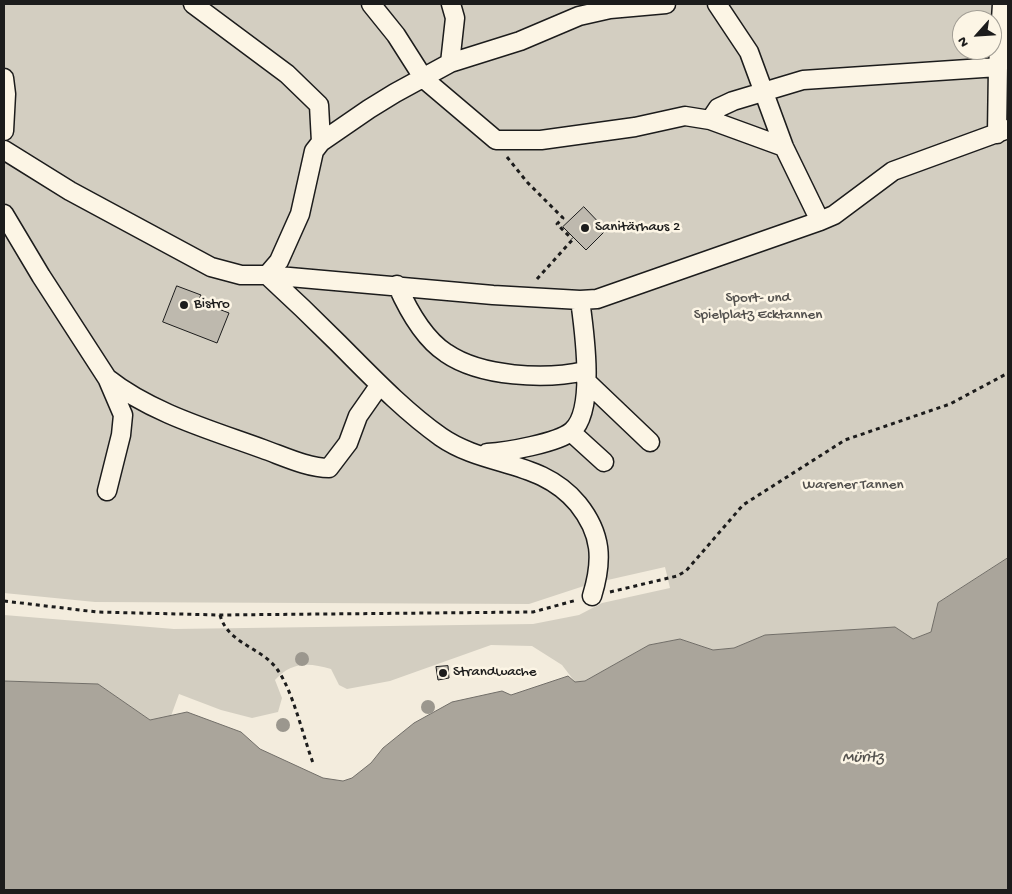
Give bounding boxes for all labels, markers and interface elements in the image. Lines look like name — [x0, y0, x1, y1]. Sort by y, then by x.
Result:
north arrow — [952, 10, 1002, 60]
text: N — [954, 34, 974, 49]
place label: Sanitärhaus 2 — [595, 219, 680, 237]
marker: Sanitärhaus 2 — [579, 222, 591, 234]
park label: Sport- und Spielplatz Ecktannen — [694, 290, 822, 325]
place label: Bistro — [194, 296, 230, 314]
marker: Bistro — [178, 299, 190, 311]
park label: Warener Tannen — [802, 477, 904, 495]
place label: Strandwache — [453, 664, 536, 682]
marker: Strandwache — [437, 667, 449, 679]
water label: Müritz — [842, 749, 884, 769]

